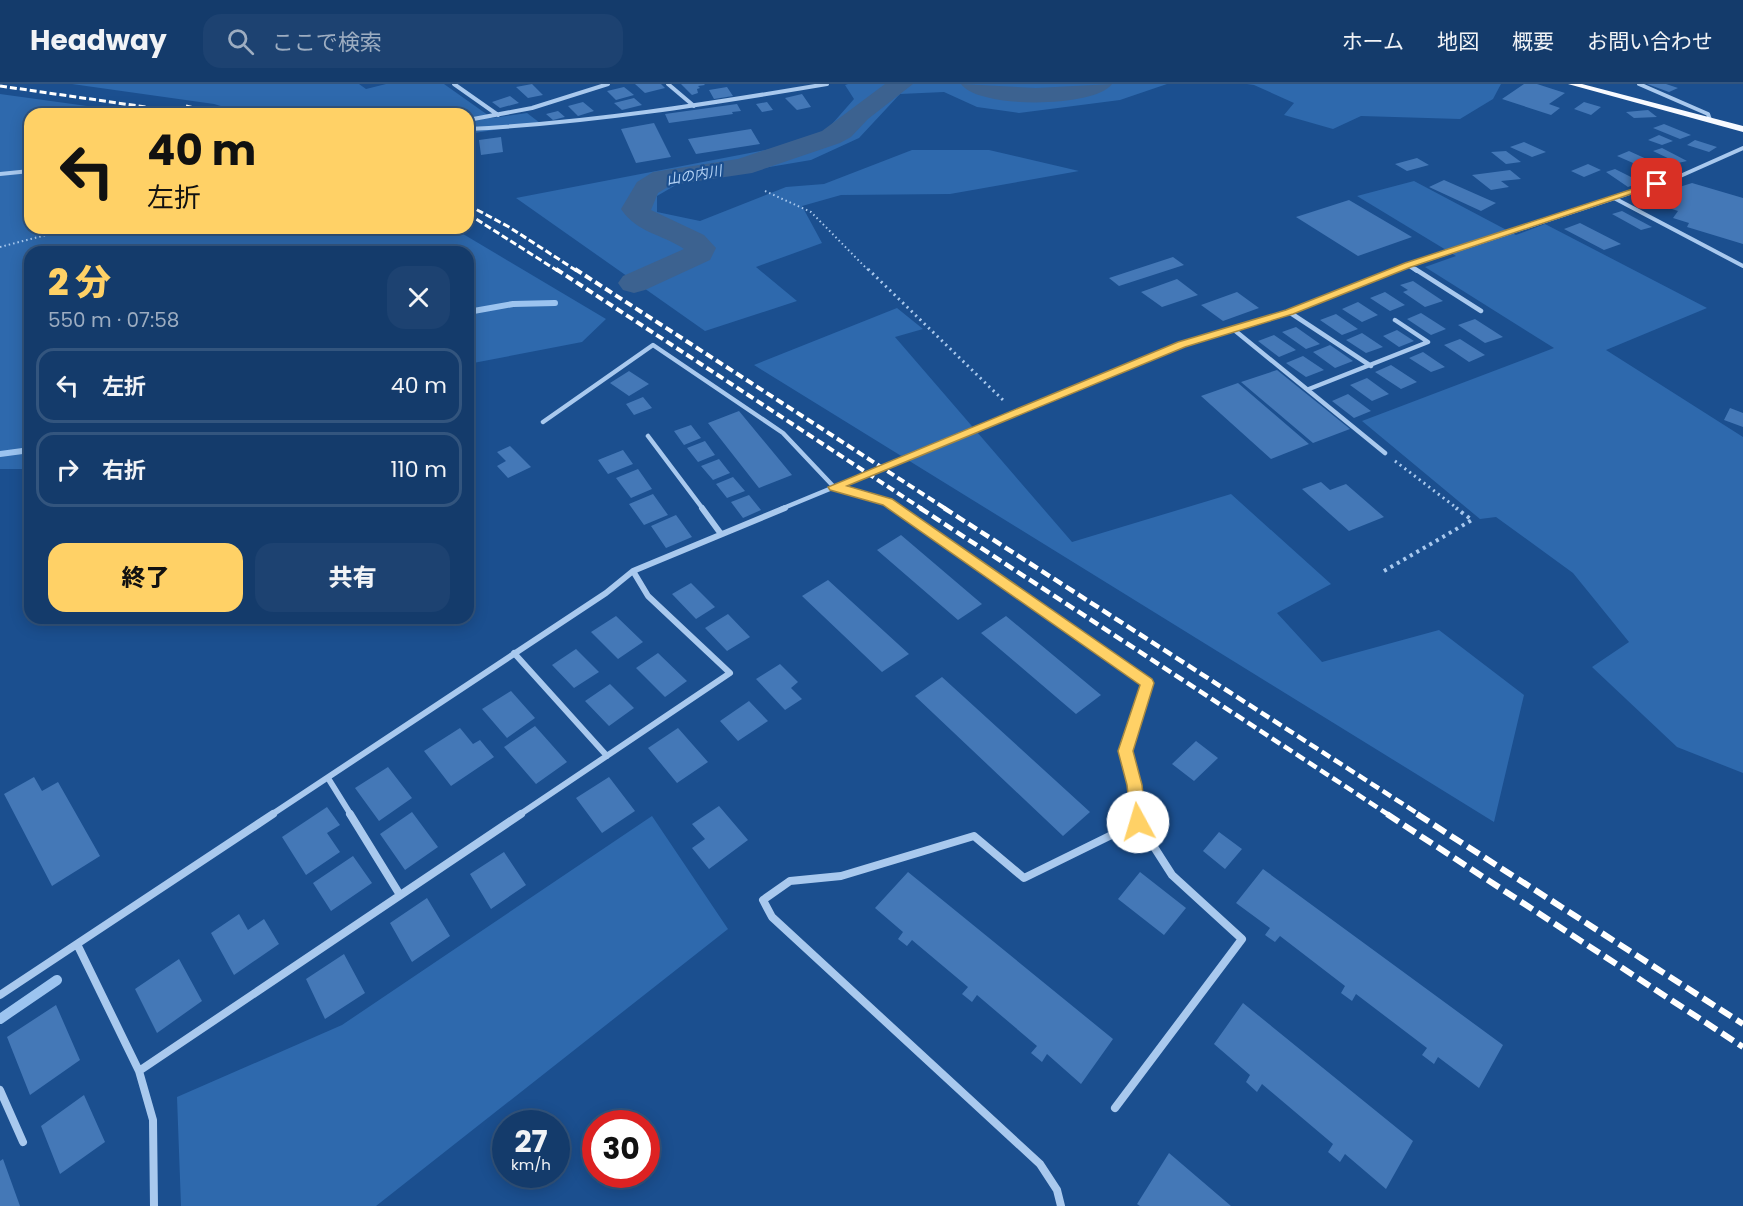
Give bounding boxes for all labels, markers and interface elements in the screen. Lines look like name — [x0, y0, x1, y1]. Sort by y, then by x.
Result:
search box — [203, 14, 623, 68]
text: Headway — [30, 21, 167, 60]
icon: search — [224, 25, 257, 58]
text: ここで検索 — [272, 27, 382, 58]
text: ホーム — [1342, 27, 1404, 56]
text: 地図 — [1437, 27, 1479, 56]
text: 概要 — [1512, 27, 1554, 56]
text: お問い合わせ — [1587, 27, 1713, 56]
text: 40 m — [147, 121, 256, 180]
icon: left — [48, 132, 126, 210]
pin — [1631, 158, 1682, 209]
water label: 山の内川 — [665, 160, 725, 190]
icon: arrive — [1640, 167, 1673, 200]
text: 左折 — [147, 179, 201, 216]
text: 2 分 — [48, 257, 111, 308]
button: close — [387, 266, 450, 329]
text: 550 m · 07:58 — [48, 306, 179, 334]
icon: left — [51, 369, 84, 402]
text: 40 m — [391, 370, 447, 401]
text: 左折 — [102, 371, 146, 402]
icon: right — [51, 453, 84, 486]
text: 110 m — [391, 454, 447, 485]
text: 右折 — [102, 455, 146, 486]
button: 終了 — [48, 543, 243, 612]
button: 共有 — [255, 543, 450, 612]
position arrow — [1106, 790, 1170, 854]
speed limit sign: 30 — [582, 1110, 660, 1188]
text: 27 — [514, 1120, 548, 1163]
text: km/h — [511, 1154, 551, 1175]

